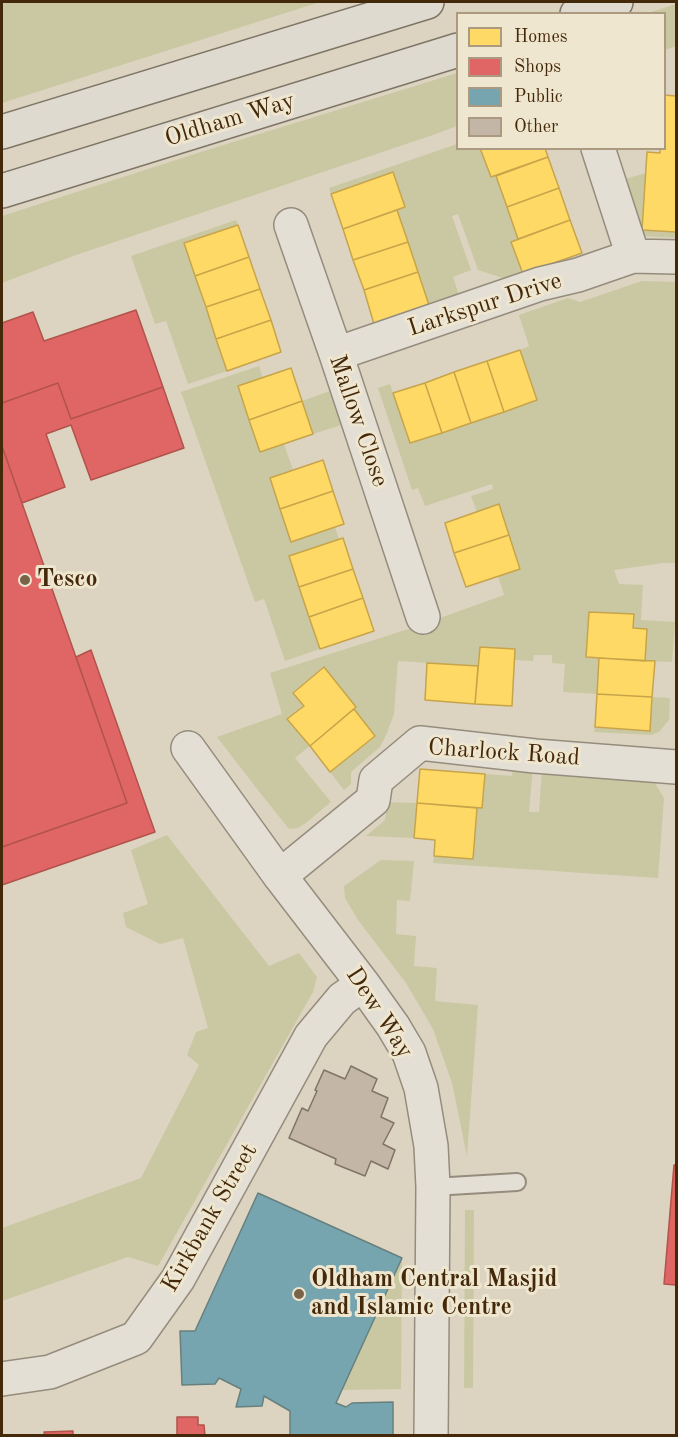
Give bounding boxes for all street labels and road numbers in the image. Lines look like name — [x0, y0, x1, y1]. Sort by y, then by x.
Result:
street label: Oldham Way — [162, 87, 298, 153]
street label: Larkspur Drive — [404, 267, 566, 343]
street label: Mallow Close — [322, 351, 394, 491]
street label: Charlock Road — [427, 733, 581, 773]
street label: Dew Way — [339, 962, 419, 1064]
street label: Kirkbank Street — [156, 1139, 264, 1297]

